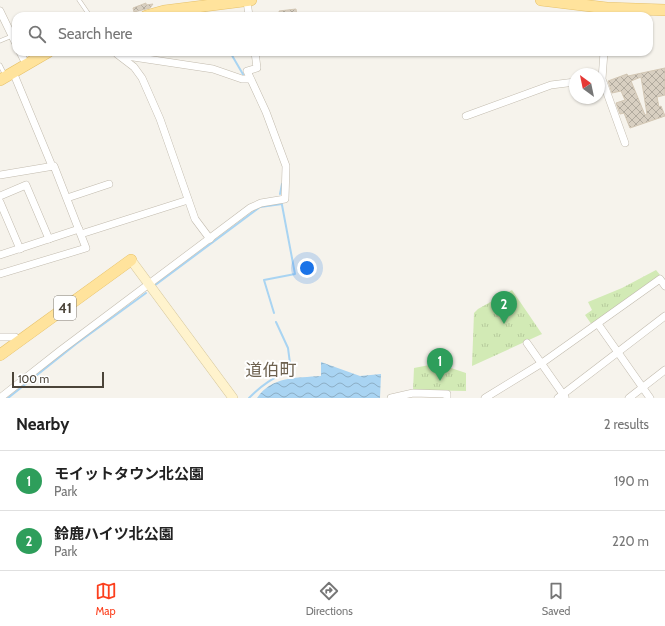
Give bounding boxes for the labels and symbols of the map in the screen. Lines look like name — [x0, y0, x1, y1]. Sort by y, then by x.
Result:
north arrow — [569, 68, 605, 104]
your location — [297, 258, 317, 278]
pin: 2 — [491, 291, 517, 324]
road number: 41 — [54, 296, 76, 320]
pin: 1 — [427, 348, 453, 381]
district label: 道伯町 — [246, 360, 297, 380]
scale bar — [12, 370, 104, 389]

